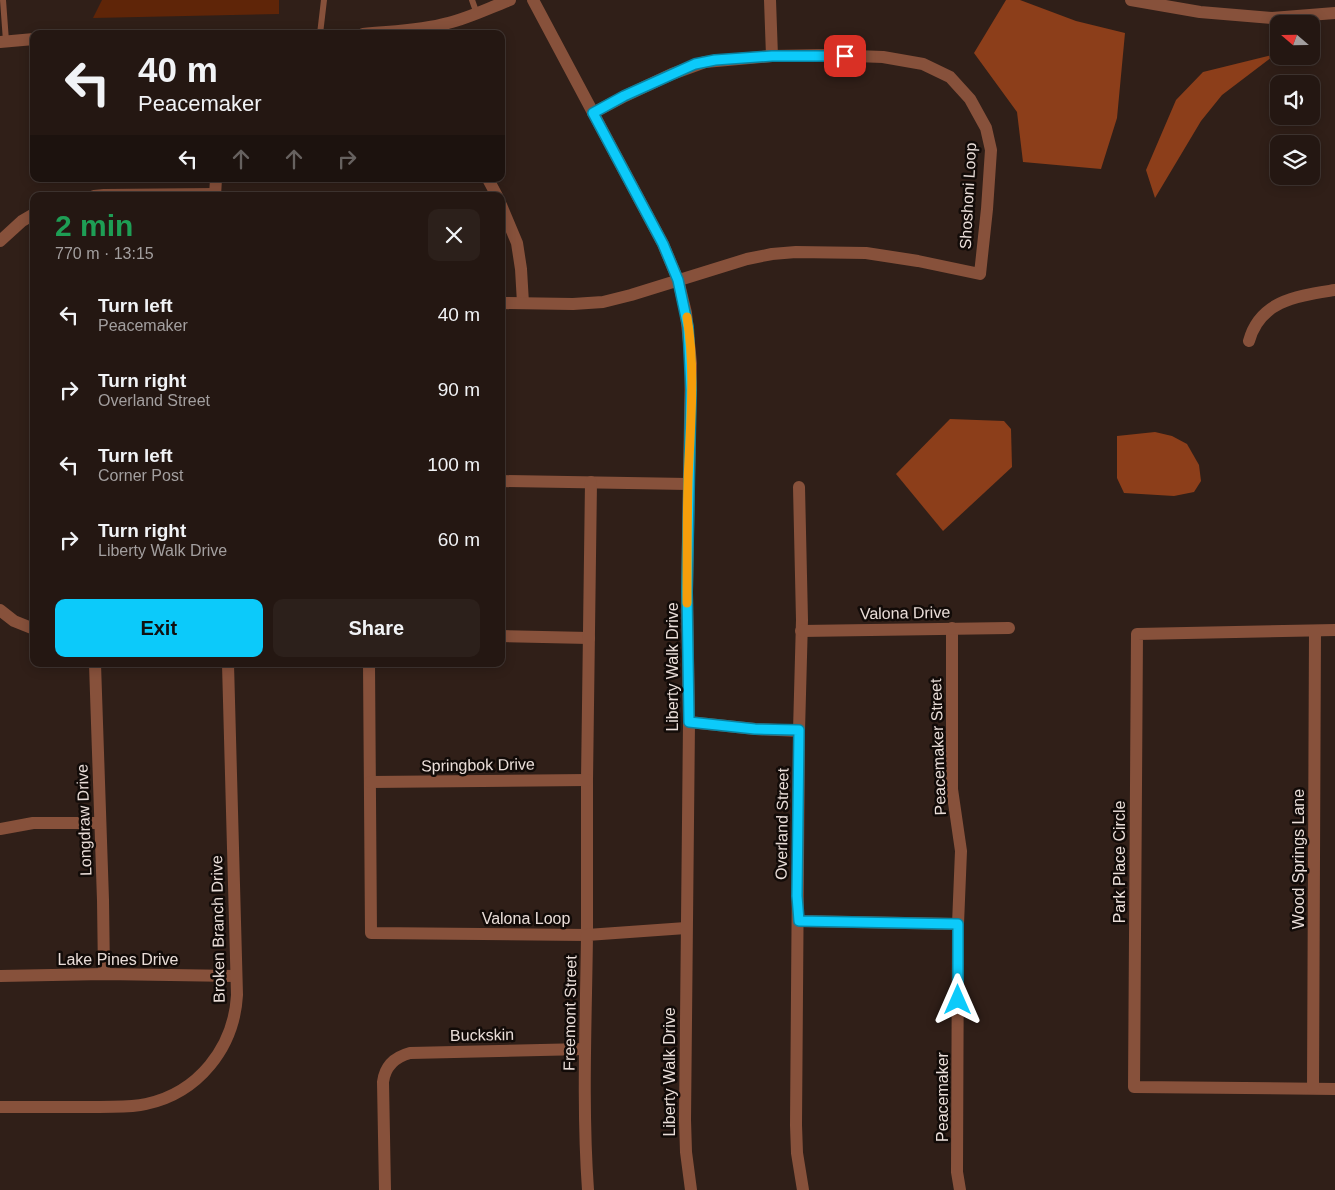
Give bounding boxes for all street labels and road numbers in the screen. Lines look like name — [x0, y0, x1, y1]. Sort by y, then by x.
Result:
street label: Shoshoni Loop — [957, 142, 979, 250]
street label: Liberty Walk Drive — [664, 602, 681, 732]
street label: Valona Drive — [860, 604, 950, 622]
street label: Peacemaker Street — [927, 678, 949, 816]
street label: Springbok Drive — [421, 756, 535, 774]
street label: Longdraw Drive — [74, 764, 94, 876]
street label: Overland Street — [773, 767, 791, 880]
street label: Wood Springs Lane — [1290, 789, 1307, 929]
street label: Park Place Circle — [1111, 801, 1128, 923]
street label: Broken Branch Drive — [208, 855, 228, 1003]
street label: Valona Loop — [482, 910, 570, 927]
street label: Lake Pines Drive — [58, 951, 179, 968]
street label: Freemont Street — [560, 955, 580, 1071]
street label: Liberty Walk Drive — [661, 1007, 678, 1137]
street label: Buckskin — [450, 1026, 514, 1044]
street label: Peacemaker — [934, 1051, 951, 1142]

